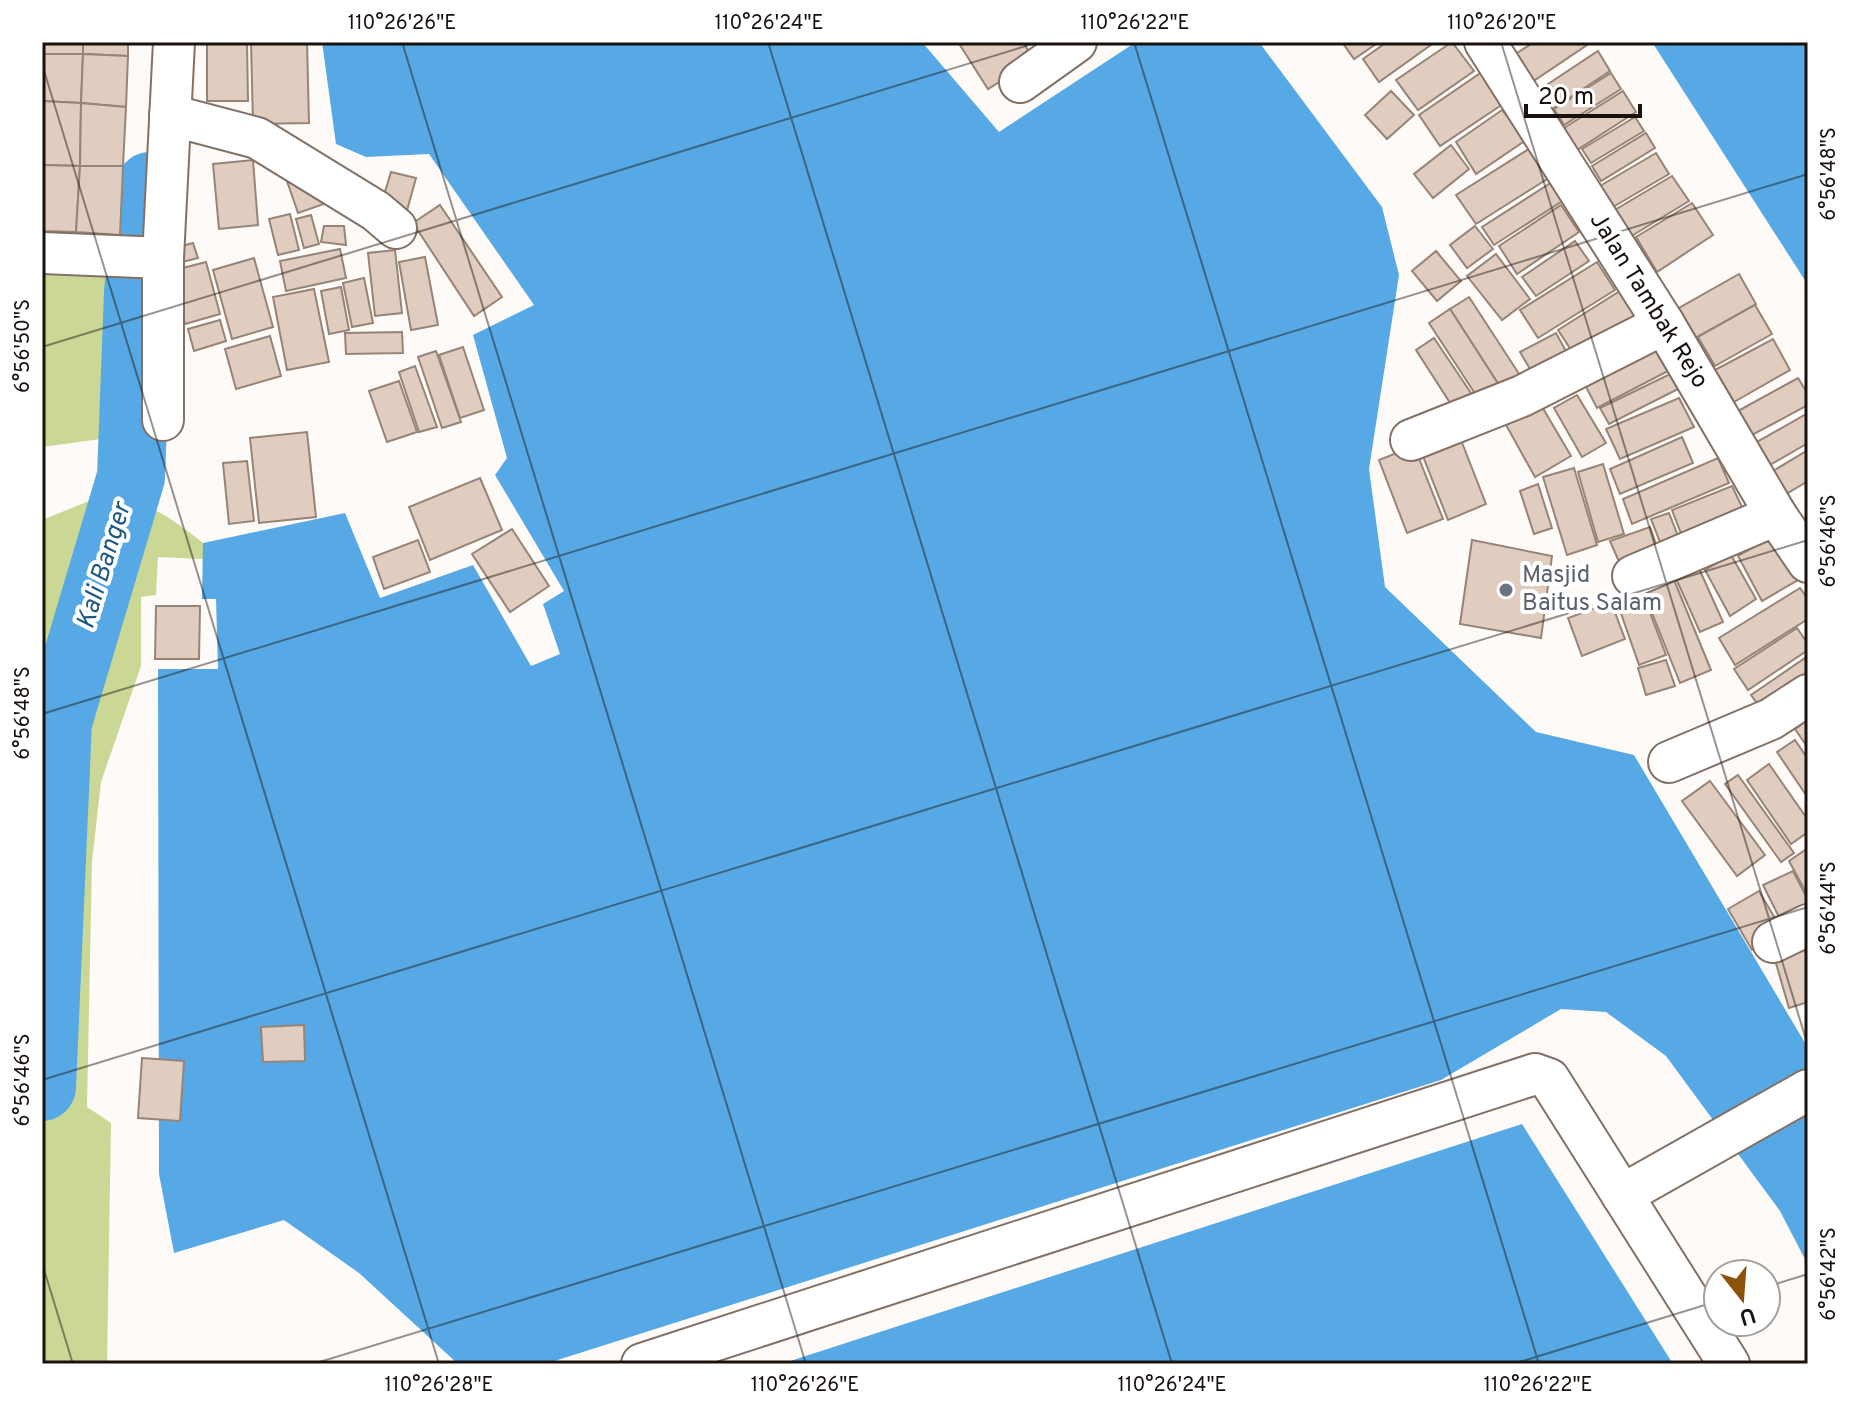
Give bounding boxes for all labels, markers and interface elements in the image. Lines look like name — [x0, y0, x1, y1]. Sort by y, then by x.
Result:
text: 110°26'26"E — [348, 11, 456, 37]
text: 110°26'24"E — [715, 11, 823, 37]
text: 110°26'22"E — [1081, 11, 1189, 37]
text: 110°26'20"E — [1447, 11, 1557, 37]
scale bar — [1526, 68, 1640, 118]
text: 20 m — [1538, 83, 1594, 113]
text: 6°56'48"S — [1817, 127, 1843, 221]
street label: Jalan Tambak Rejo — [1582, 208, 1714, 394]
text: 6°56'50"S — [11, 299, 37, 393]
text: 6°56'46"S — [1817, 494, 1843, 588]
water label: Kali Banger — [70, 497, 140, 633]
place label: Masjid Baitus Salam — [1522, 561, 1662, 619]
marker: Masjid Baitus Salam — [1497, 581, 1515, 599]
text: 6°56'48"S — [11, 666, 37, 760]
text: 6°56'44"S — [1817, 861, 1843, 955]
text: 6°56'46"S — [11, 1033, 37, 1127]
text: 6°56'42"S — [1817, 1227, 1843, 1321]
north arrow — [1702, 1258, 1782, 1338]
text: U — [1736, 1300, 1759, 1330]
text: 110°26'28"E — [385, 1373, 493, 1399]
text: 110°26'26"E — [751, 1373, 859, 1399]
text: 110°26'24"E — [1118, 1373, 1226, 1399]
text: 110°26'22"E — [1484, 1373, 1592, 1399]

